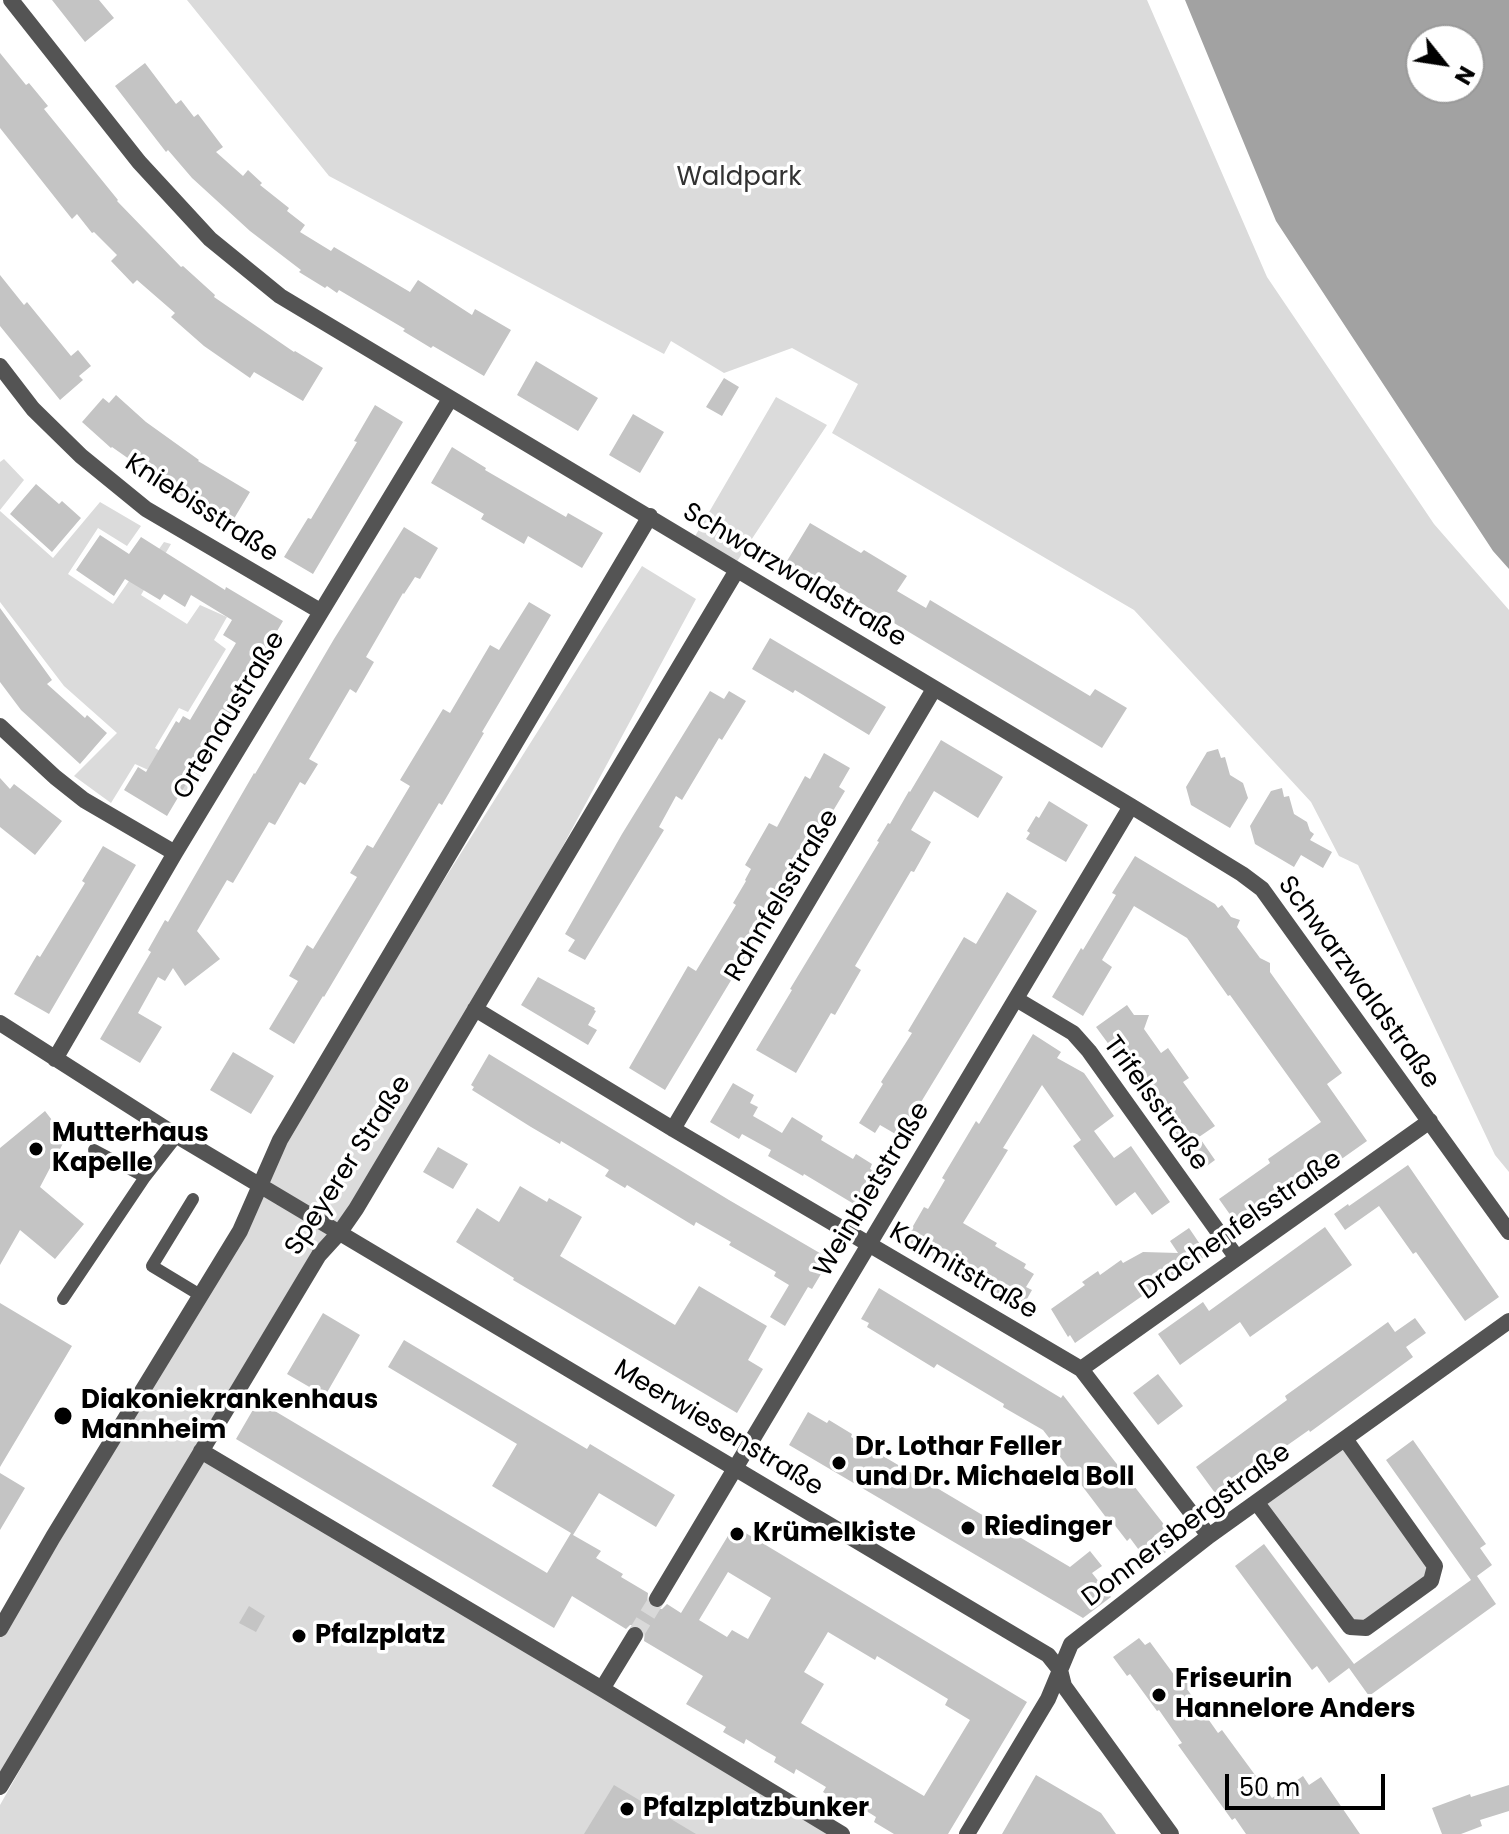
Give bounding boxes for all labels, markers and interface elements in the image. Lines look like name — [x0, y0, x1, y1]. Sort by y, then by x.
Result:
north arrow — [1405, 24, 1485, 104]
text: N — [1447, 60, 1482, 90]
park label: Waldpark — [676, 162, 802, 194]
street label: Kniebisstraße — [119, 448, 283, 570]
street label: Schwarzwaldstraße — [677, 497, 911, 655]
street label: Ortenaustraße — [168, 626, 292, 806]
street label: Rahnfelsstraße — [719, 804, 847, 988]
street label: Schwarzwaldstraße — [1270, 871, 1446, 1095]
street label: Trifelsstraße — [1096, 1031, 1214, 1177]
street label: Speyerer Straße — [279, 1070, 419, 1262]
street label: Weinbietstraße — [809, 1097, 937, 1283]
place label: Mutterhaus Kapelle — [52, 1118, 209, 1180]
marker: Mutterhaus Kapelle — [27, 1140, 45, 1158]
street label: Drachenfelsstraße — [1134, 1145, 1348, 1307]
street label: Kalmitstraße — [883, 1217, 1043, 1327]
street label: Meerwiesenstraße — [608, 1354, 828, 1504]
place label: Diakoniekrankenhaus Mannheim — [81, 1385, 378, 1446]
marker: Diakoniekrankenhaus Mannheim — [52, 1405, 74, 1427]
place label: Dr. Lothar Feller und Dr. Michaela Boll — [855, 1432, 1134, 1494]
street label: Donnersbergstraße — [1077, 1437, 1297, 1615]
marker: Dr. Lothar Feller und Dr. Michaela Boll — [830, 1454, 848, 1472]
place label: Riedinger — [984, 1512, 1112, 1544]
place label: Krümelkiste — [753, 1518, 916, 1550]
marker: Riedinger — [959, 1519, 977, 1537]
marker: Krümelkiste — [728, 1525, 746, 1543]
place label: Pfalzplatz — [315, 1620, 445, 1652]
marker: Pfalzplatz — [290, 1627, 308, 1645]
place label: Friseurin Hannelore Anders — [1175, 1664, 1416, 1726]
marker: Friseurin Hannelore Anders — [1150, 1686, 1168, 1704]
scale bar — [1229, 1758, 1389, 1808]
text: 50 m — [1239, 1771, 1300, 1804]
place label: Pfalzplatzbunker — [643, 1793, 869, 1825]
marker: Pfalzplatzbunker — [618, 1800, 636, 1818]

